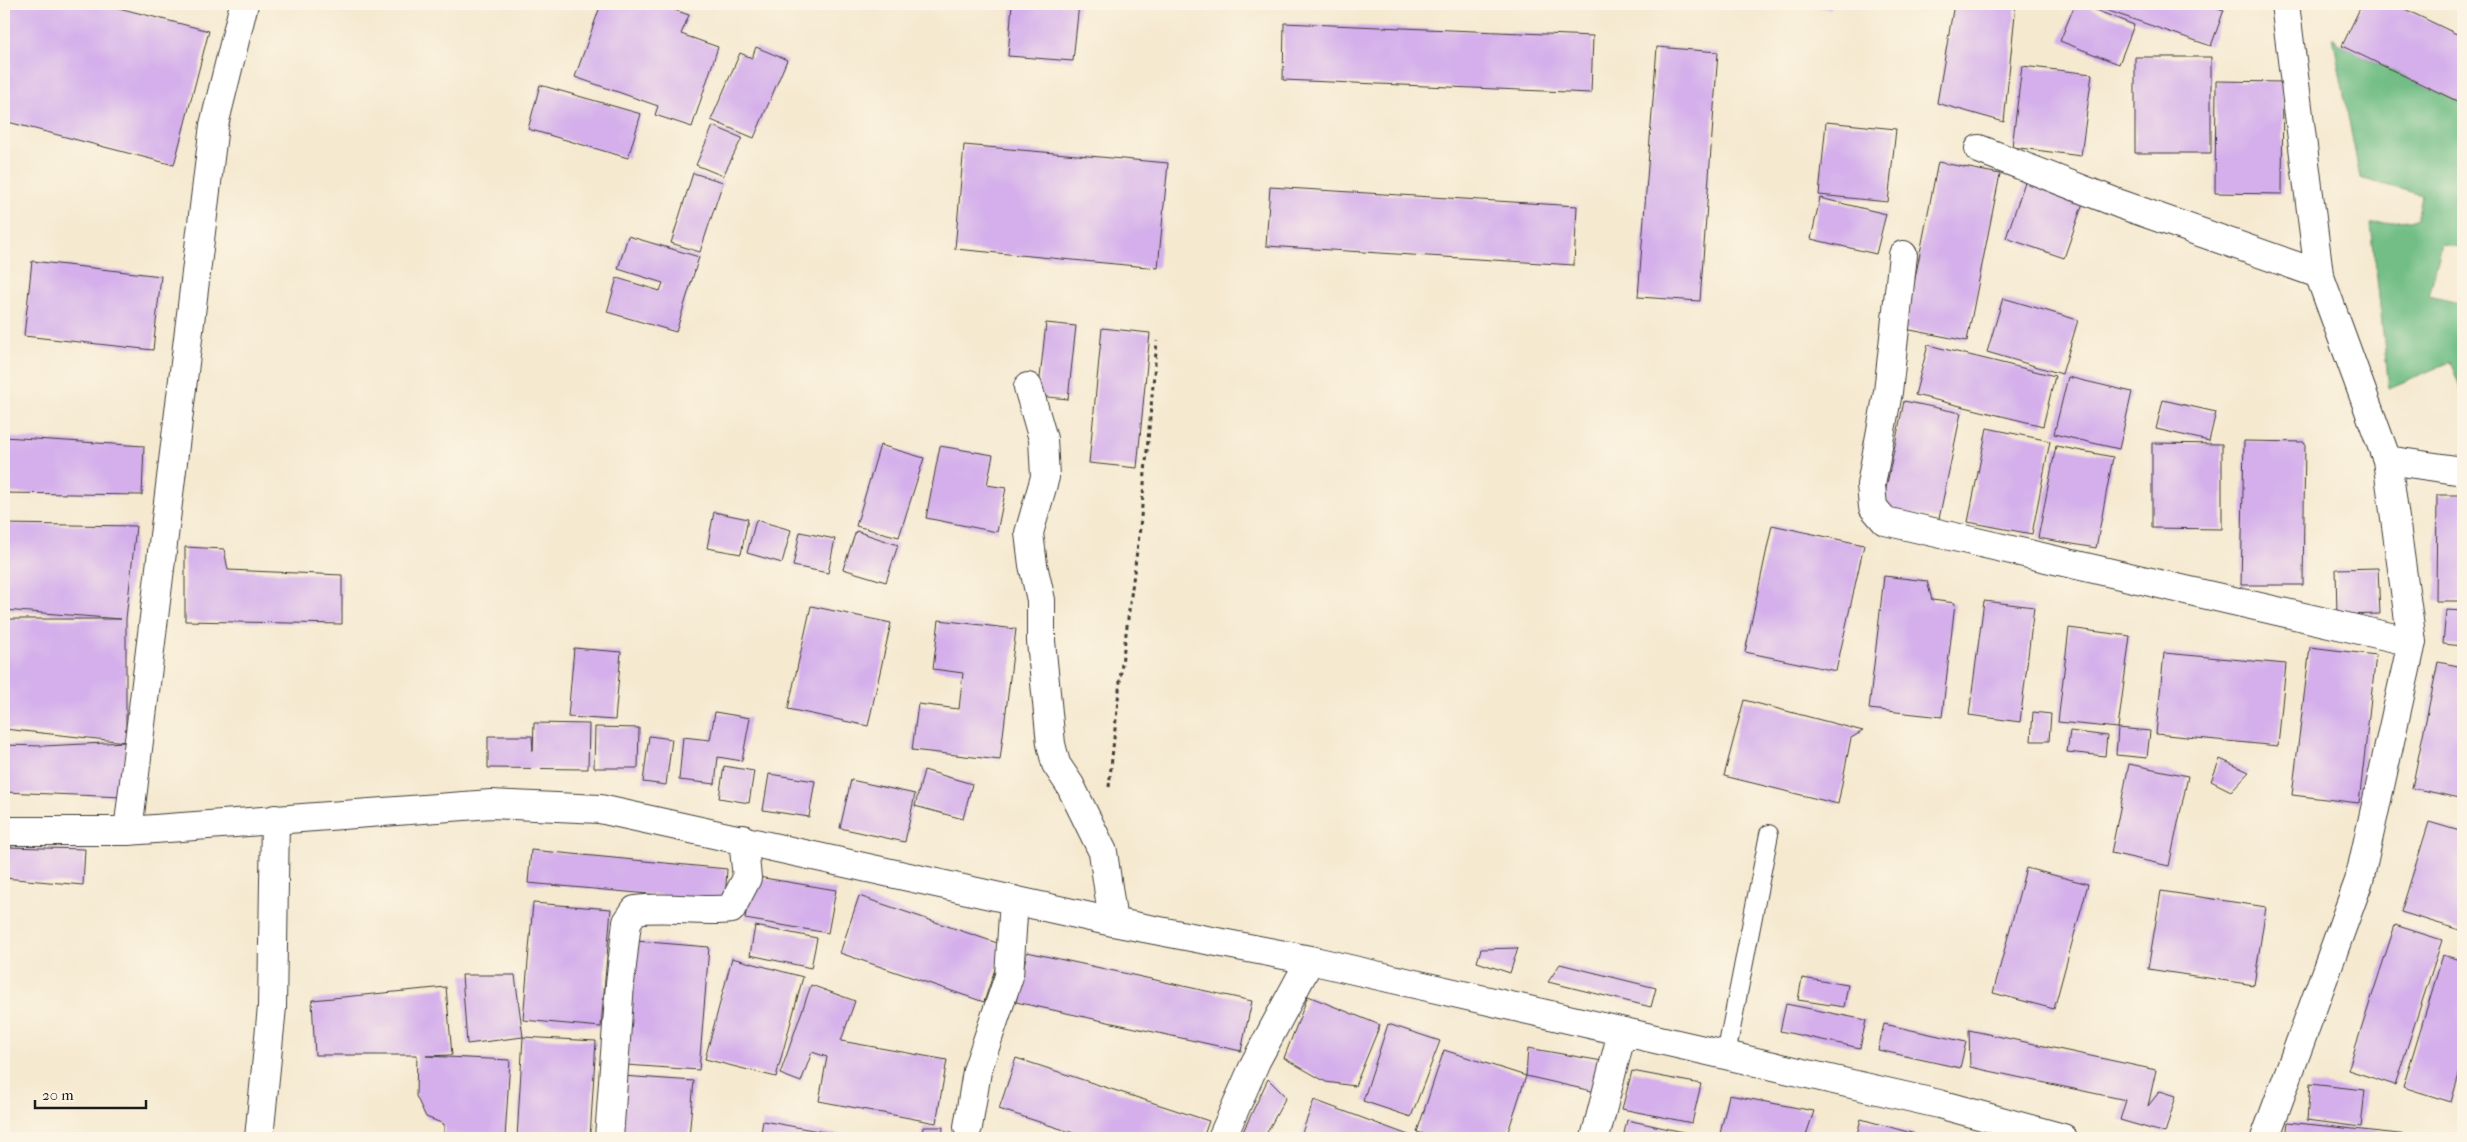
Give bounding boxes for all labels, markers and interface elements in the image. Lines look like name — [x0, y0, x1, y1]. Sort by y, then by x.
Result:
scale bar — [35, 1077, 146, 1109]
text: 20 m — [42, 1086, 74, 1104]

